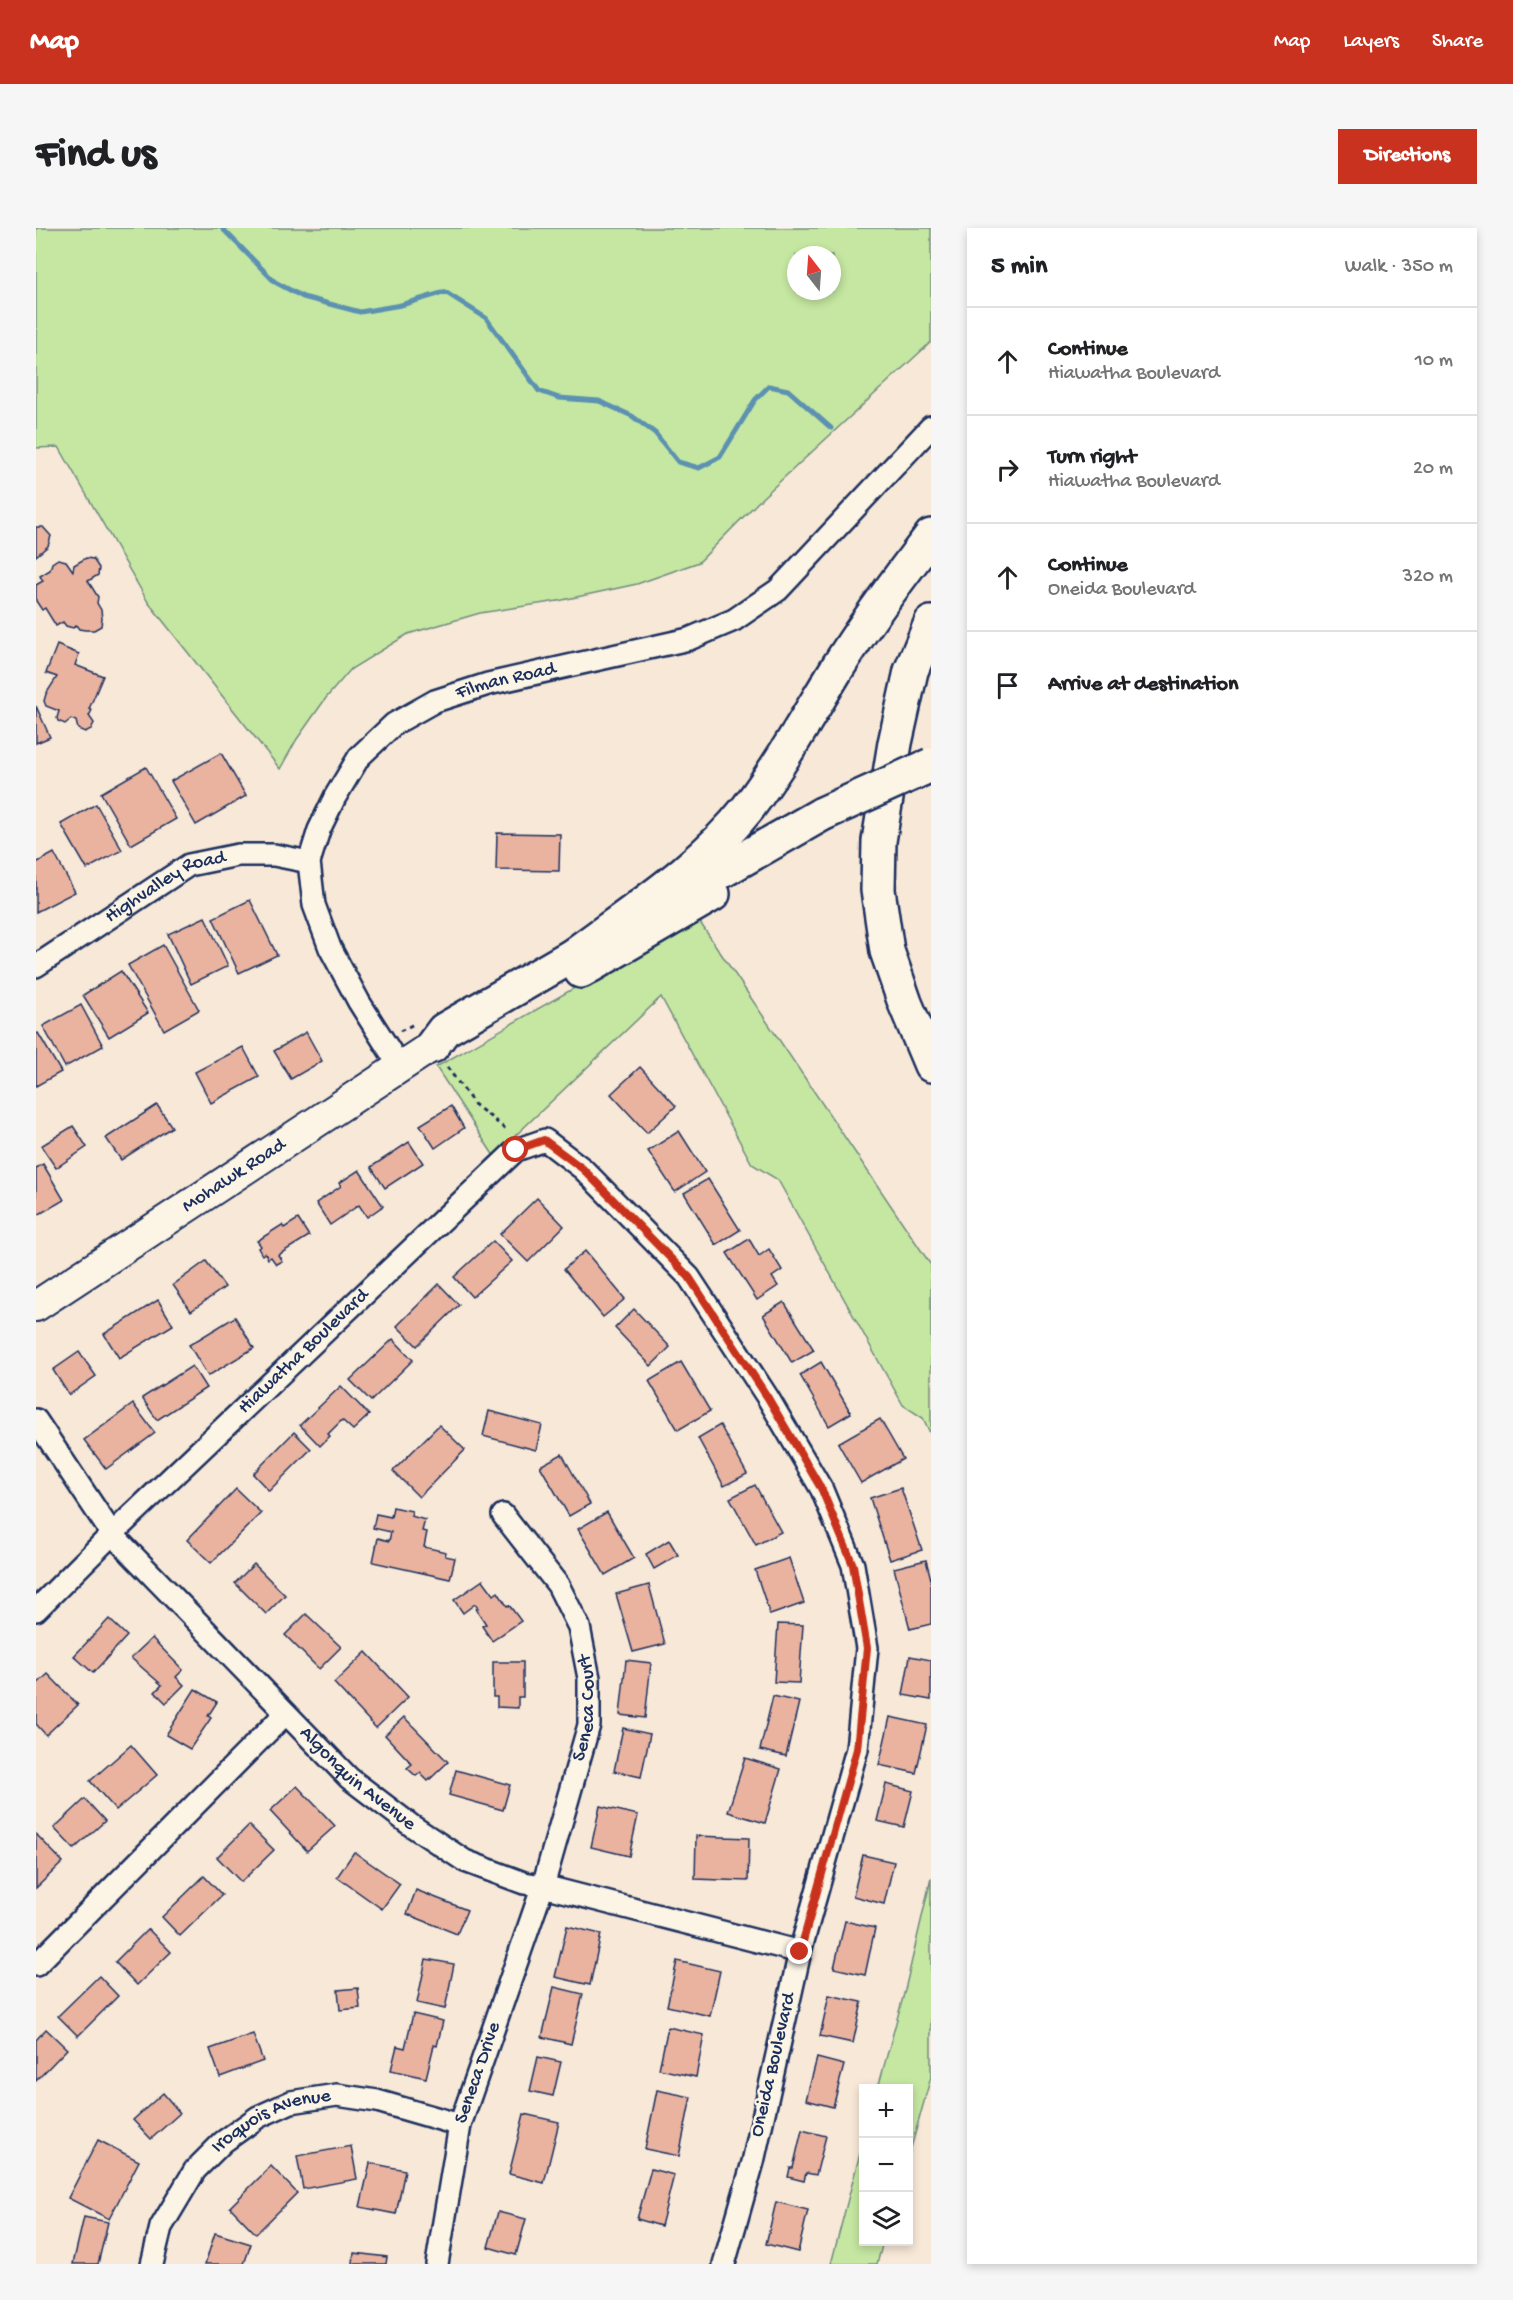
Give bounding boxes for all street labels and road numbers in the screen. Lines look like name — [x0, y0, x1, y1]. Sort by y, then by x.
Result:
street label: Filman Road — [452, 657, 560, 705]
street label: Highvalley Road — [101, 846, 230, 929]
street label: Mohawk Road — [178, 1132, 292, 1218]
street label: Hiawatha Boulevard — [234, 1283, 376, 1419]
street label: Seneca Court — [568, 1651, 601, 1764]
street label: Algonquin Avenue — [294, 1722, 421, 1836]
street label: Oneida Boulevard — [746, 1988, 802, 2139]
street label: Seneca Drive — [450, 2019, 507, 2127]
street label: Iroquois Avenue — [207, 2085, 333, 2158]

